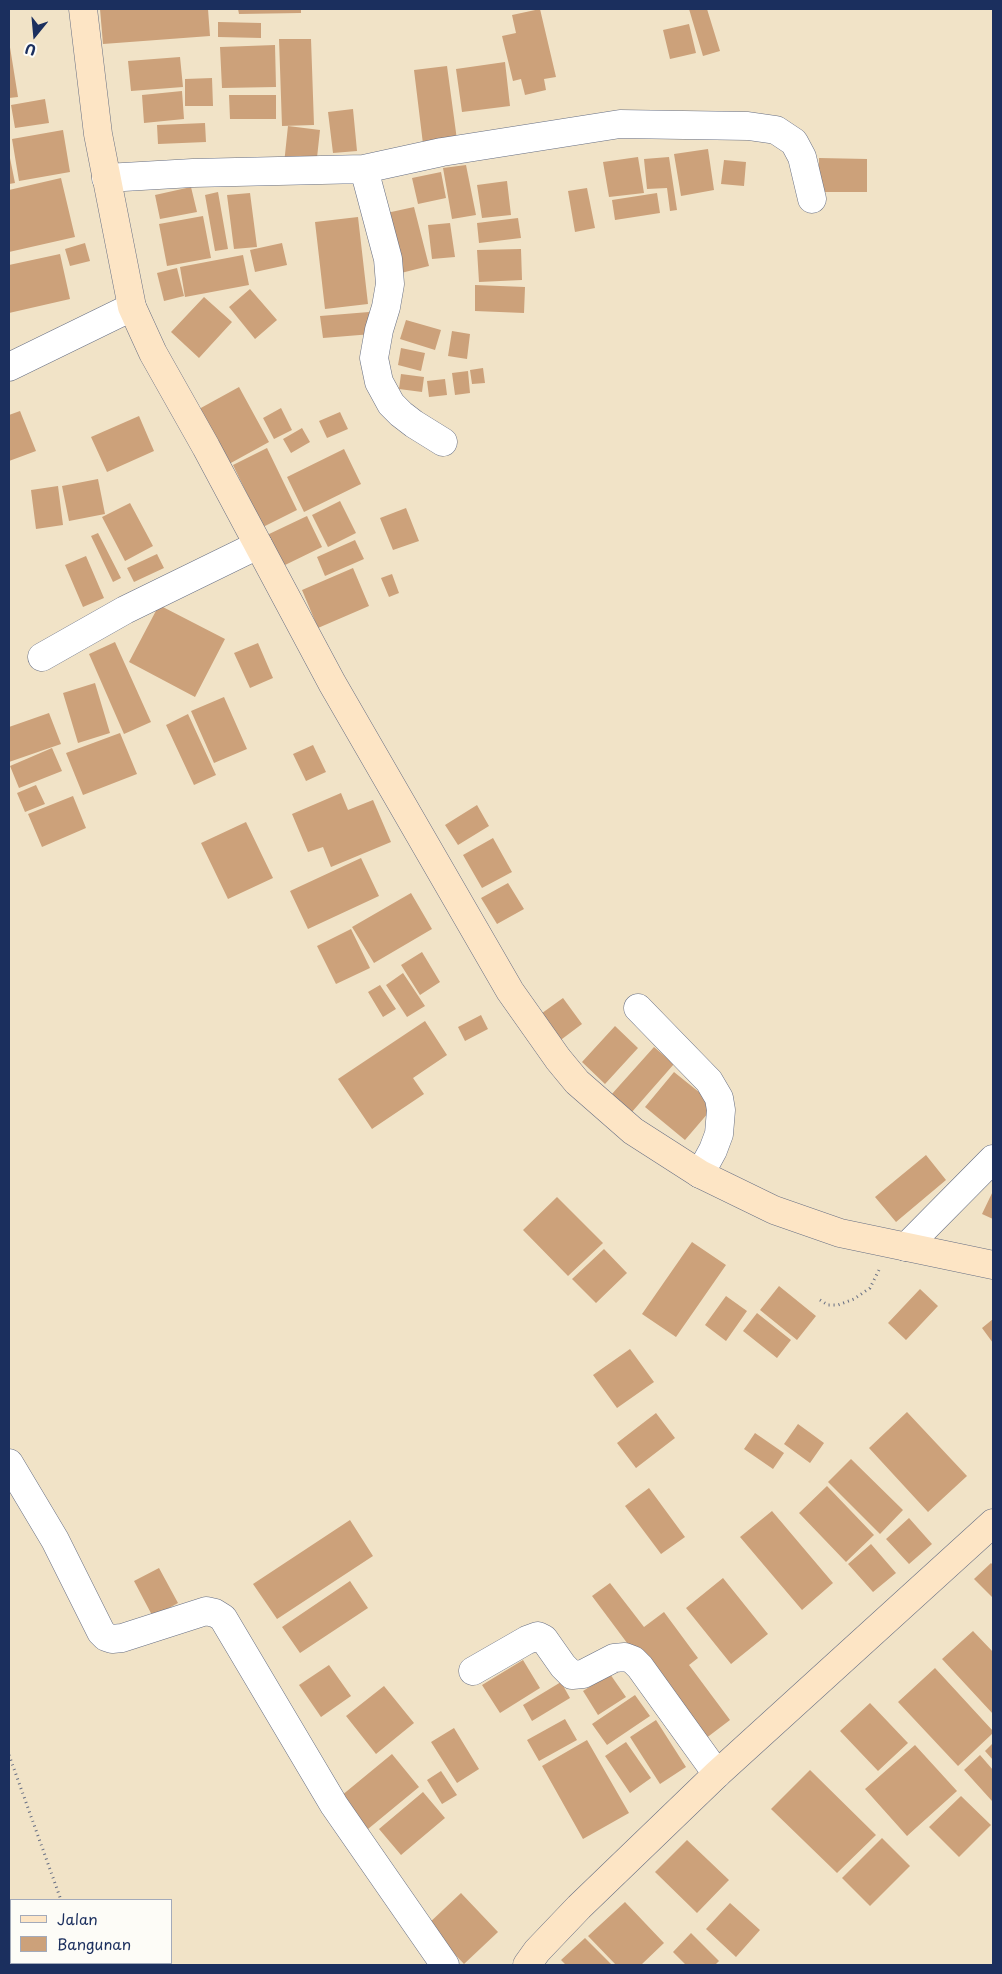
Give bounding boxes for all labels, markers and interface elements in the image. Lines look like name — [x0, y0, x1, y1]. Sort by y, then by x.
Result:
north arrow — [10, 10, 60, 60]
text: U — [22, 38, 39, 61]
legend — [10, 1899, 172, 1964]
text: Jalan — [57, 1907, 98, 1930]
text: Bangunan — [57, 1932, 131, 1955]

